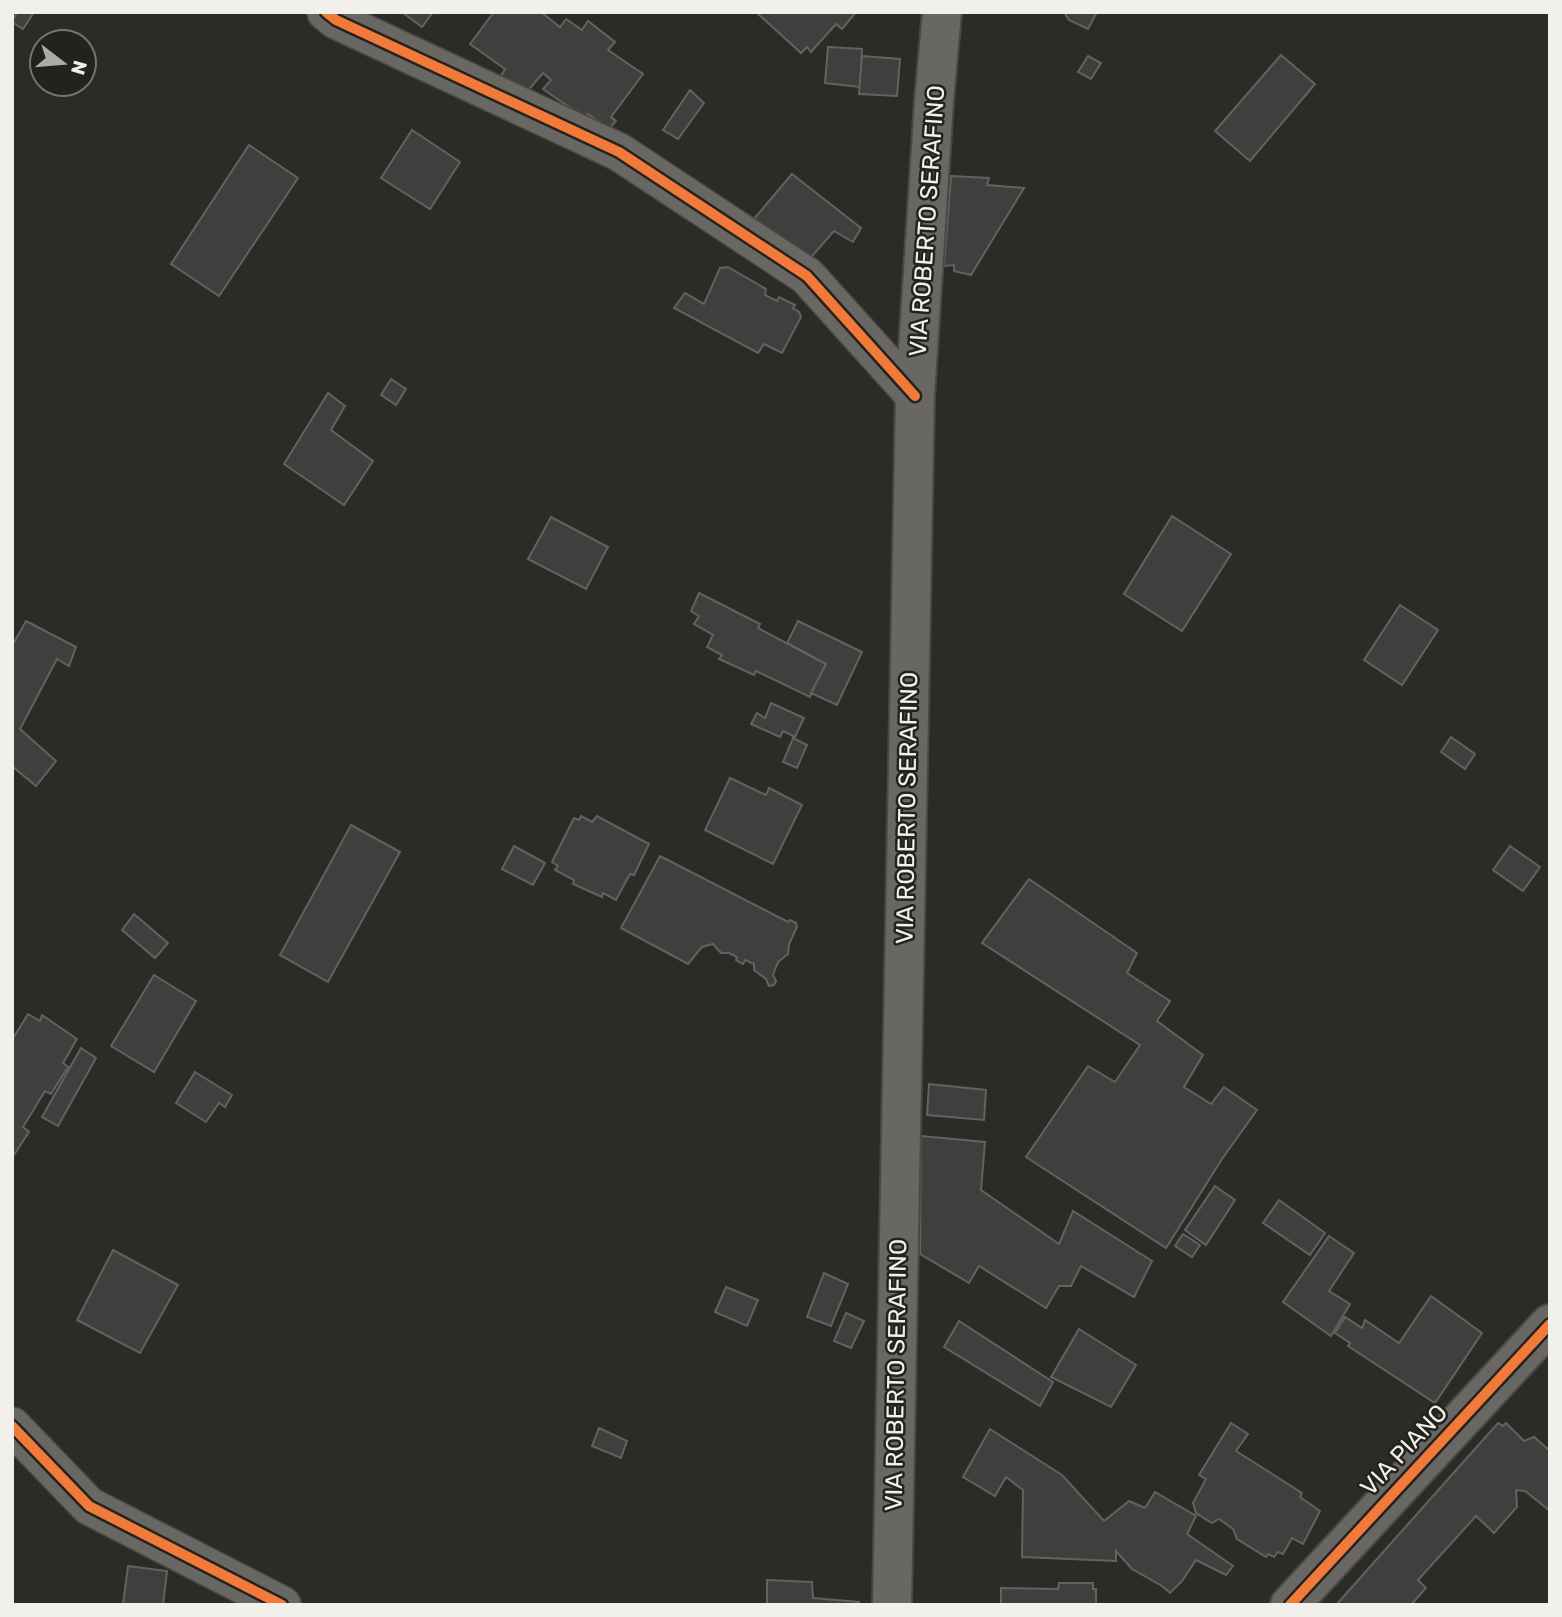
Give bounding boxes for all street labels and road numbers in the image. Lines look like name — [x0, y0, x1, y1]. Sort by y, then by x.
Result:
street label: VIA ROBERTO SERAFINO — [904, 84, 950, 358]
street label: VIA ROBERTO SERAFINO — [891, 672, 923, 944]
street label: VIA ROBERTO SERAFINO — [880, 1239, 912, 1511]
street label: VIA PIANO — [1355, 1399, 1453, 1501]

